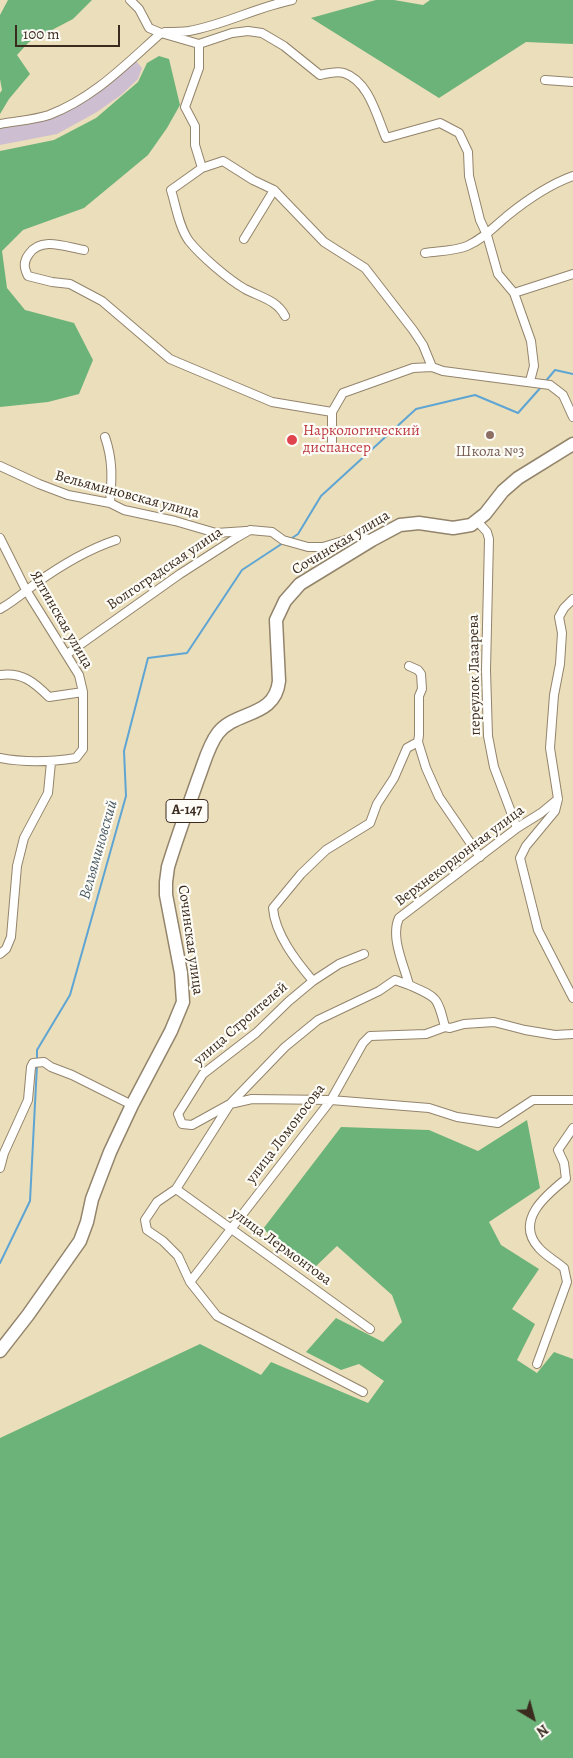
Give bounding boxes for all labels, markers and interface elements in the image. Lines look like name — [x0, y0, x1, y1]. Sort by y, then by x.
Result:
scale bar — [18, 15, 122, 47]
text: 100 m — [23, 24, 60, 44]
place label: Наркологический диспансер — [303, 422, 420, 457]
marker: Школа №3 — [484, 429, 496, 441]
marker: Наркологический диспансер — [285, 433, 299, 447]
place label: Школа №3 — [456, 443, 524, 461]
street label: Вельяминовская улица — [53, 467, 201, 523]
street label: Сочинская улица — [289, 507, 393, 579]
street label: Волгоградская улица — [104, 524, 226, 614]
street label: Ялтинская улица — [26, 568, 96, 672]
street label: переулок Лазарева — [465, 614, 485, 736]
water label: Вельяминовский — [76, 798, 122, 902]
road number: А-147 — [166, 799, 208, 822]
street label: Верхнекордонная улица — [392, 802, 528, 910]
street label: Сочинская улица — [173, 884, 207, 996]
street label: улица Строителей — [191, 978, 291, 1070]
street label: улица Ломоносова — [243, 1081, 329, 1187]
street label: улица Лермонтова — [227, 1204, 335, 1290]
north arrow — [508, 1693, 558, 1743]
text: N — [533, 1720, 552, 1741]

